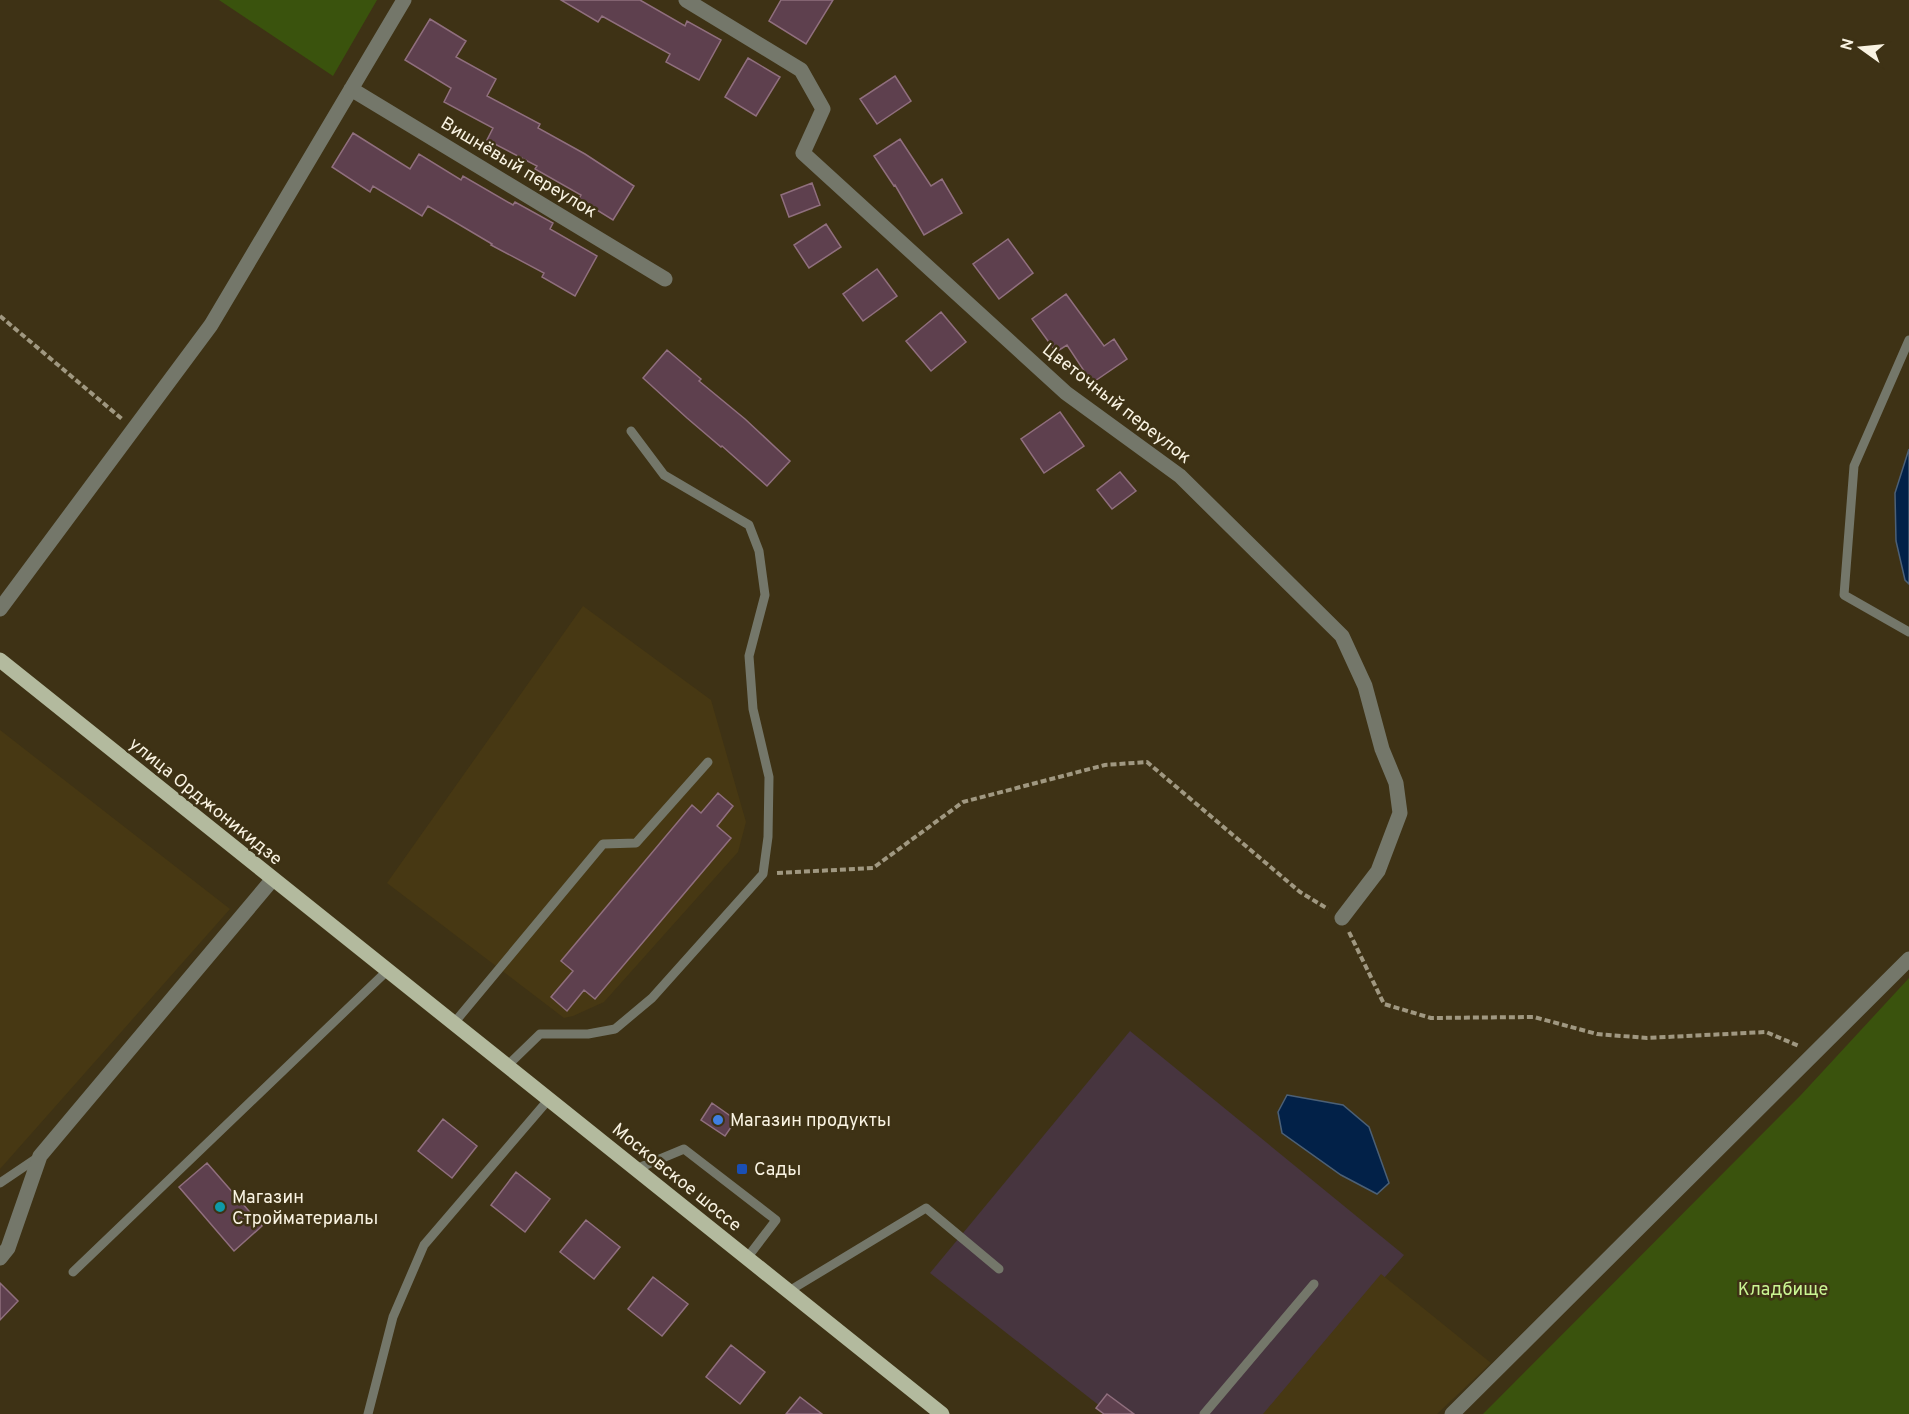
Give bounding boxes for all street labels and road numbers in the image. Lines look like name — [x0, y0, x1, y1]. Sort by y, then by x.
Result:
street label: Вишнёвый переулок — [436, 113, 600, 224]
street label: Цветочный переулок — [1037, 339, 1195, 470]
street label: улица Орджоникидзе — [124, 733, 286, 871]
street label: Московское шоссе — [607, 1119, 745, 1237]

